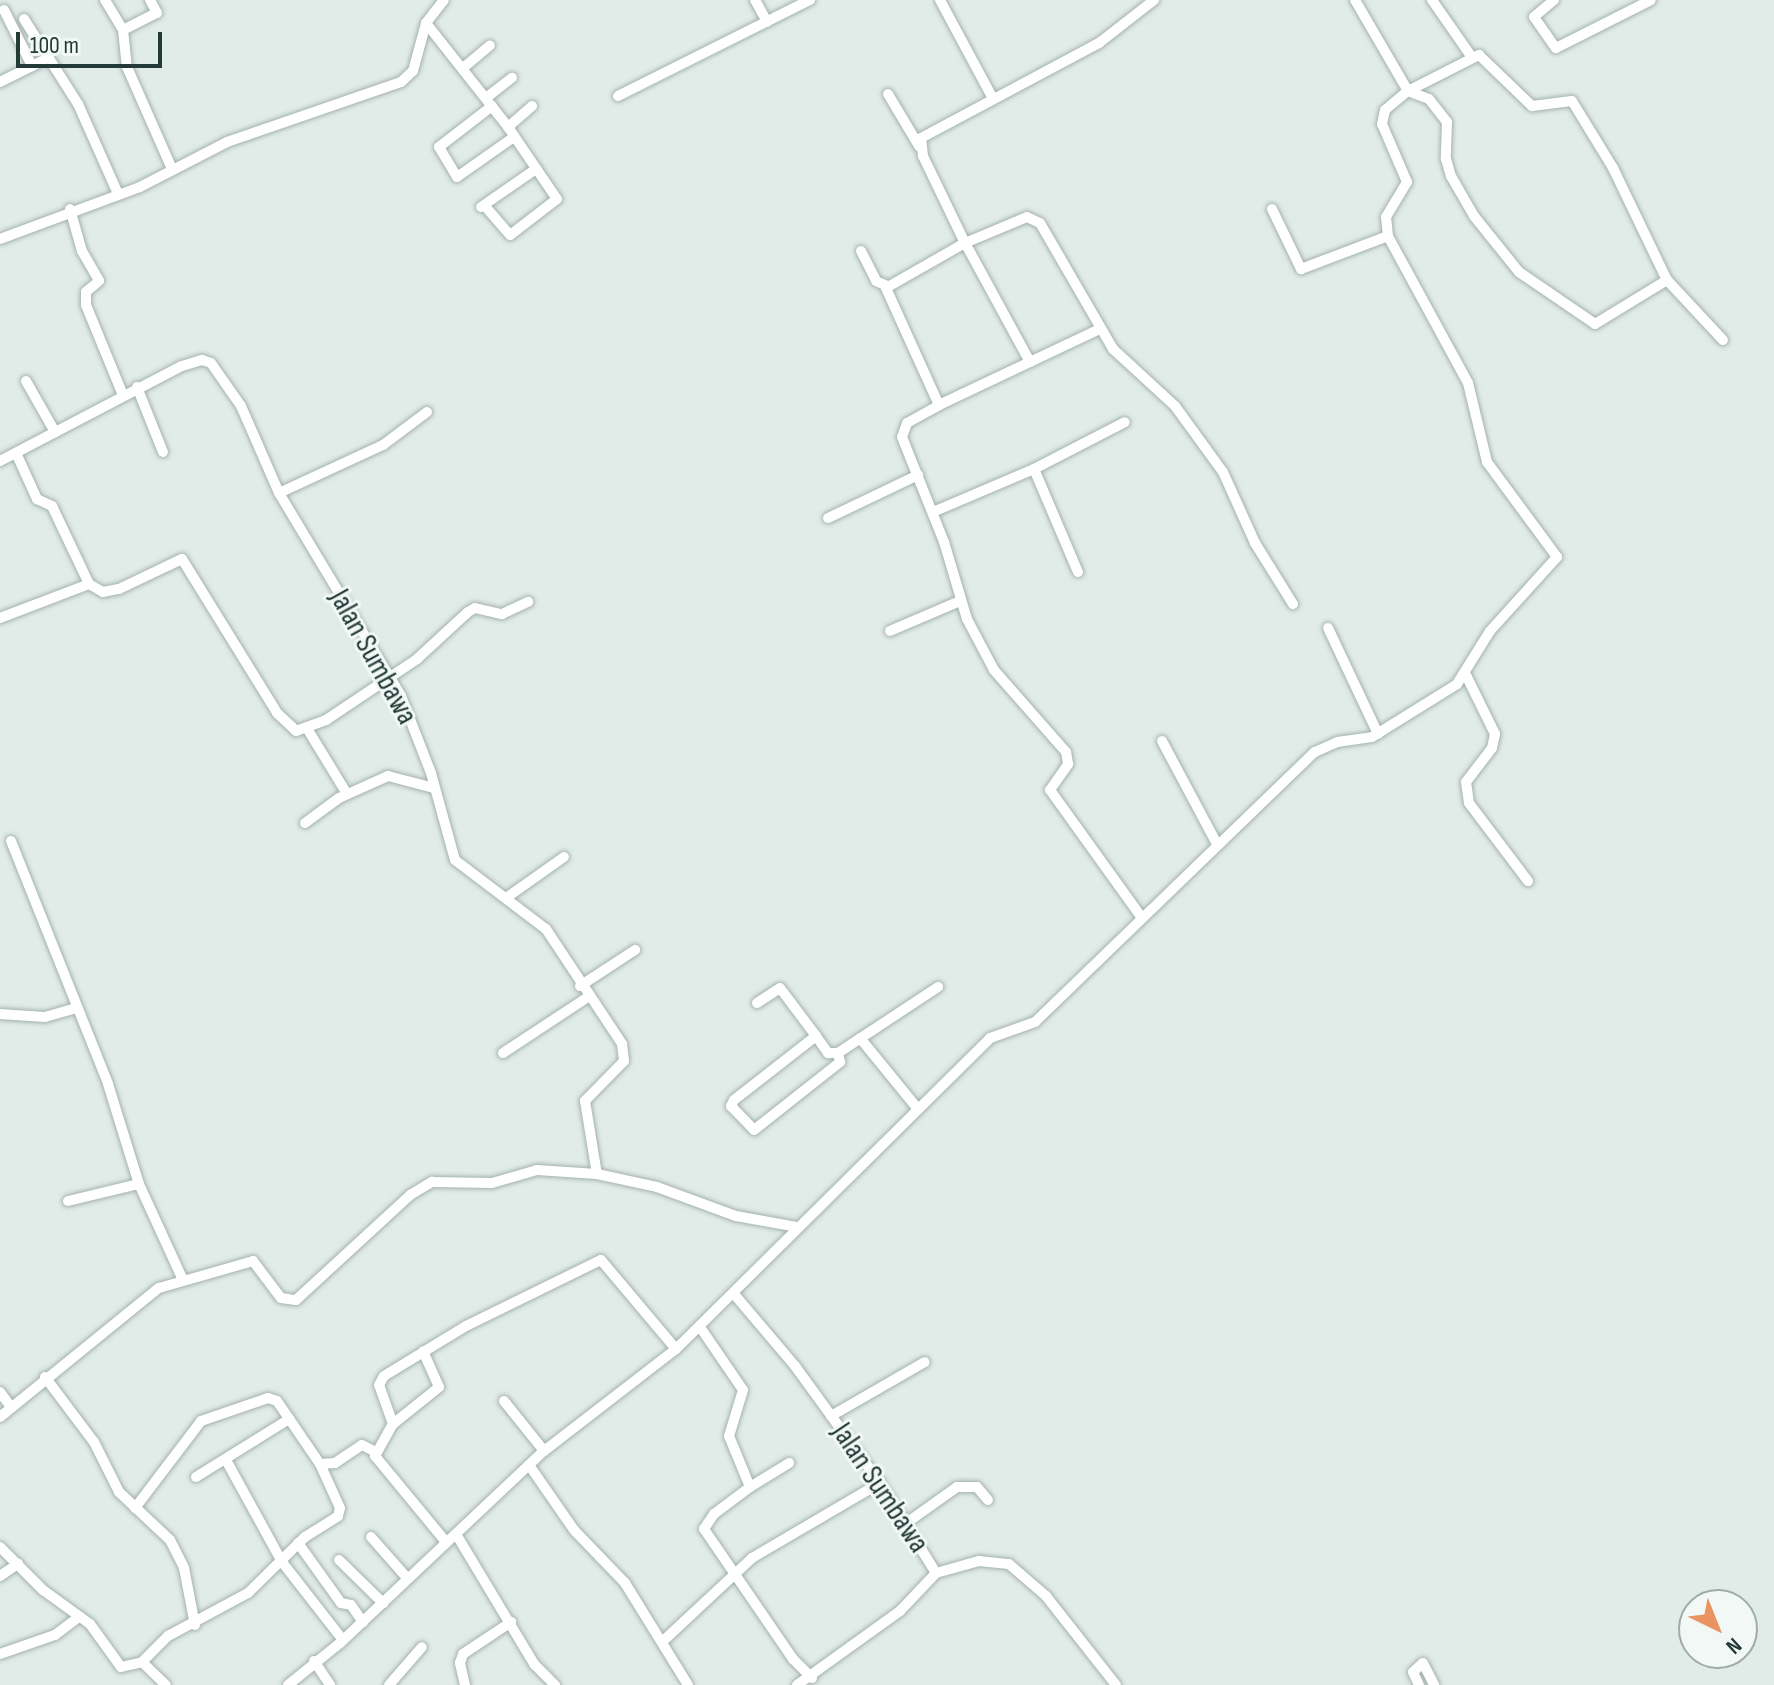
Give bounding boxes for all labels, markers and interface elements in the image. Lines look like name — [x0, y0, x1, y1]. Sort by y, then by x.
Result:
scale bar — [20, 16, 166, 66]
text: 100 m — [30, 31, 79, 60]
street label: Jalan Sumbawa — [321, 583, 425, 731]
street label: Jalan Sumbawa — [823, 1416, 937, 1560]
north arrow — [1678, 1589, 1758, 1669]
text: N — [1720, 1632, 1747, 1659]

